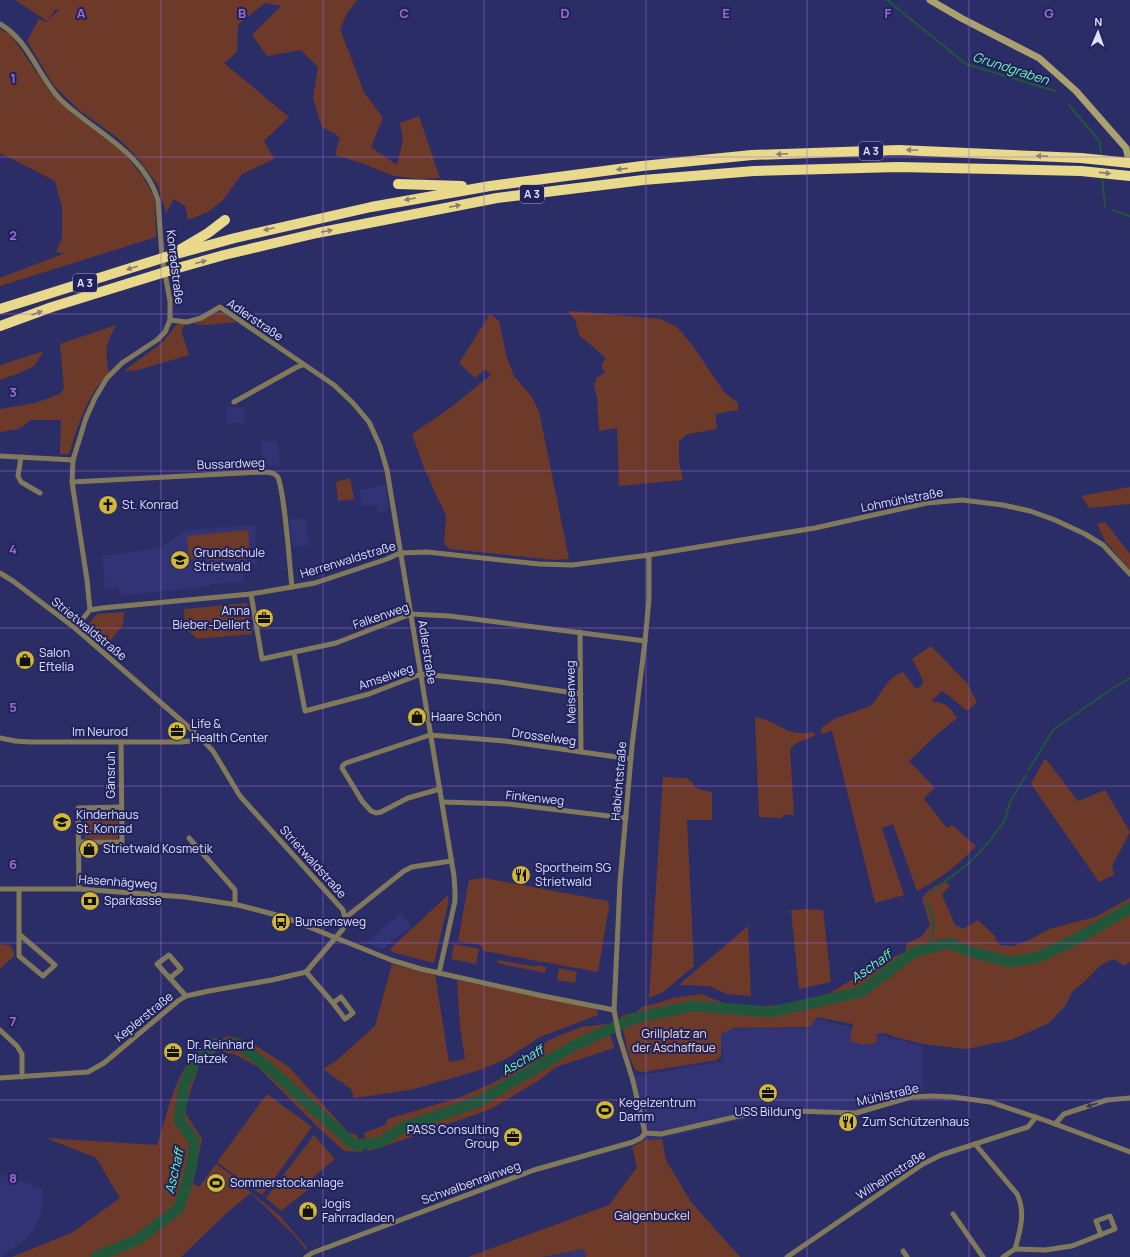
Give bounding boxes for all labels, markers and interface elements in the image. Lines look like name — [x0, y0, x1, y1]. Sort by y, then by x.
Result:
text: A — [77, 4, 86, 22]
text: B — [238, 4, 246, 22]
text: C — [399, 4, 409, 22]
text: D — [560, 4, 570, 22]
text: E — [722, 4, 730, 22]
text: F — [885, 4, 892, 22]
text: G — [1044, 4, 1054, 22]
north arrow — [1078, 12, 1118, 52]
text: N — [1094, 14, 1103, 29]
water label: Grundgraben — [971, 47, 1053, 89]
text: 1 — [10, 69, 16, 87]
road number: A 3 — [859, 142, 883, 160]
one-way arrow — [906, 147, 918, 154]
one-way arrow — [775, 151, 788, 157]
one-way arrow — [1036, 153, 1048, 160]
one-way arrow — [616, 166, 628, 172]
one-way arrow — [1099, 170, 1111, 177]
road number: A 3 — [520, 185, 544, 203]
one-way arrow — [404, 197, 416, 203]
one-way arrow — [449, 203, 461, 209]
text: 2 — [9, 226, 17, 244]
one-way arrow — [263, 226, 275, 232]
one-way arrow — [321, 228, 333, 234]
street label: Konradstraße — [163, 229, 188, 305]
one-way arrow — [195, 258, 207, 264]
one-way arrow — [126, 265, 138, 271]
road number: A 3 — [73, 274, 97, 292]
street label: Adlerstraße — [224, 294, 287, 345]
one-way arrow — [31, 309, 43, 315]
text: 3 — [9, 383, 17, 401]
street label: Bussardweg — [197, 454, 265, 473]
street label: Lohmühlstraße — [859, 483, 945, 516]
church icon: St. Konrad — [97, 494, 119, 516]
place label: St. Konrad — [122, 496, 178, 513]
street label: Herrenwaldstraße — [298, 537, 398, 582]
text: 4 — [9, 540, 17, 558]
place label: Grundschule Strietwald — [194, 544, 265, 575]
school or university icon: Grundschule Strietwald — [169, 549, 191, 571]
street label: Strietwaldstraße — [48, 593, 131, 664]
street label: Falkenweg — [351, 598, 411, 633]
place label: Anna Bieber-Dellert — [173, 602, 250, 633]
office icon: Anna Bieber-Dellert — [253, 607, 275, 629]
street label: Adlerstraße — [414, 619, 441, 685]
place label: Salon Eftelia — [39, 644, 74, 675]
shop icon: Salon Eftelia — [14, 649, 36, 671]
street label: Amselweg — [356, 659, 416, 694]
street label: Meisenweg — [561, 660, 580, 724]
text: 5 — [9, 698, 17, 716]
shop icon: Haare Schön — [406, 706, 428, 728]
place label: Haare Schön — [431, 708, 502, 725]
place label: Life & Health Center — [191, 715, 269, 746]
office icon: Life & Health Center — [166, 720, 188, 742]
street label: Im Neurod — [72, 723, 128, 740]
street label: Drosselweg — [511, 724, 577, 749]
street label: Habichtstraße — [607, 741, 630, 821]
street label: Gänsruh — [102, 751, 119, 799]
street label: Finkenweg — [505, 786, 565, 809]
place label: Kinderhaus St. Konrad — [76, 806, 139, 837]
school or university icon: Kinderhaus St. Konrad — [51, 811, 73, 833]
street label: Strietwaldstraße — [276, 822, 351, 902]
shop icon: Strietwald Kosmetik — [78, 838, 100, 860]
place label: Strietwald Kosmetik — [103, 840, 214, 857]
text: 6 — [9, 855, 17, 873]
place label: Sportheim SG Strietwald — [535, 859, 612, 890]
restaurant icon: Sportheim SG Strietwald — [510, 864, 532, 886]
street label: Hasenhägweg — [78, 870, 158, 893]
bank icon: Sparkasse — [79, 890, 101, 912]
place label: Sparkasse — [104, 892, 162, 909]
bus stop icon: Bunsensweg — [270, 911, 292, 933]
place label: Bunsensweg — [295, 913, 366, 930]
water label: Aschaff — [847, 944, 897, 987]
street label: Keplerstraße — [111, 988, 176, 1045]
text: 7 — [10, 1012, 17, 1030]
park label: Grillplatz an der Aschaffaue — [632, 1025, 716, 1056]
place label: Dr. Reinhard Platzek — [187, 1036, 254, 1067]
water label: Aschaff — [498, 1040, 548, 1079]
office icon: Dr. Reinhard Platzek — [162, 1041, 184, 1063]
street label: Mühlstraße — [855, 1079, 921, 1110]
office icon: USS Bildung — [757, 1082, 779, 1104]
place label: Kegelzentrum Damm — [619, 1094, 696, 1125]
sports icon: Kegelzentrum Damm — [594, 1099, 616, 1121]
one-way arrow — [1086, 1102, 1098, 1108]
place label: USS Bildung — [735, 1103, 801, 1120]
restaurant icon: Zum Schützenhaus — [837, 1111, 859, 1133]
place label: Zum Schützenhaus — [862, 1113, 969, 1130]
place label: PASS Consulting Group — [407, 1121, 499, 1152]
office icon: PASS Consulting Group — [502, 1126, 524, 1148]
water label: Aschaff — [160, 1144, 188, 1195]
street label: Wilhelmstraße — [853, 1146, 929, 1203]
street label: Schwalbenrainweg — [419, 1157, 523, 1208]
text: 8 — [9, 1169, 17, 1187]
sports icon: Sommerstockanlage — [205, 1172, 227, 1194]
place label: Sommerstockanlage — [230, 1174, 344, 1191]
place label: Jogis Fahrradladen — [322, 1195, 394, 1226]
shop icon: Jogis Fahrradladen — [297, 1200, 319, 1222]
park label: Galgenbuckel — [614, 1207, 690, 1224]

